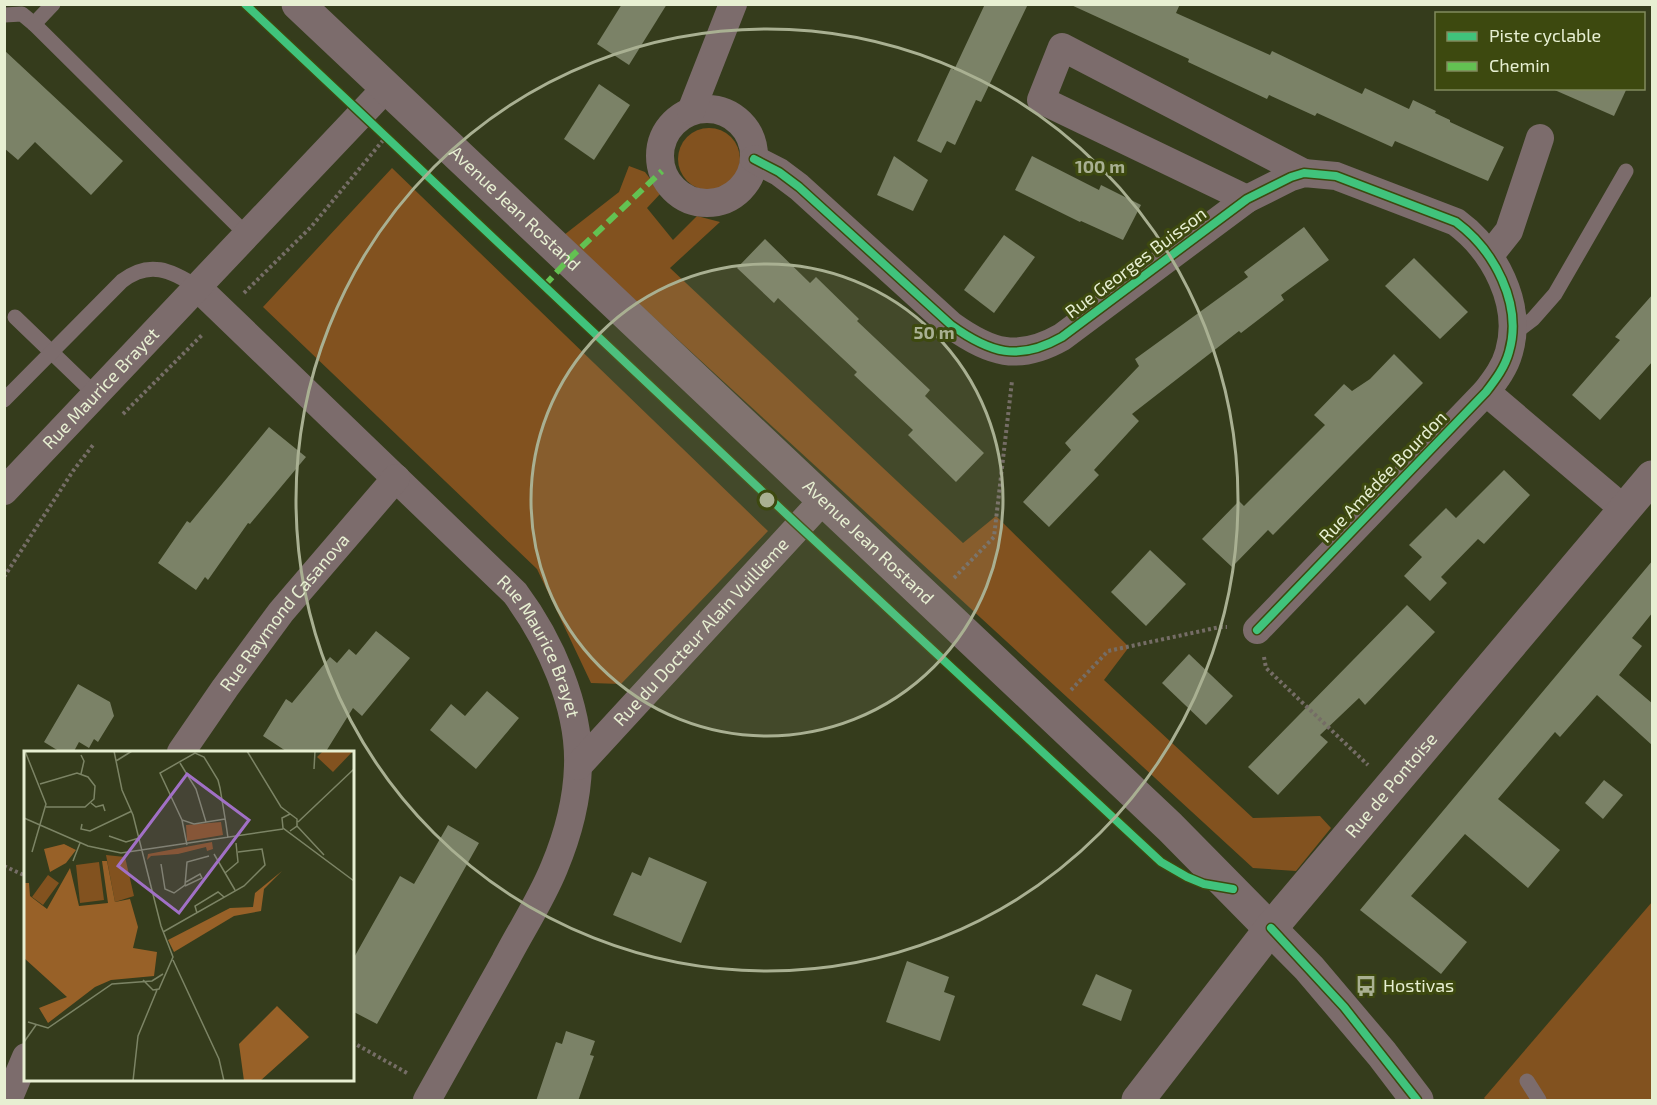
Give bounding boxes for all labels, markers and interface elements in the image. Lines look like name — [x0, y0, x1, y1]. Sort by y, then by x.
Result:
legend — [1435, 12, 1645, 90]
text: Piste cyclable — [1489, 24, 1601, 46]
text: Chemin — [1489, 54, 1550, 76]
street label: Avenue Jean Rostand — [445, 141, 586, 275]
text: 100 m — [1075, 155, 1125, 177]
street label: Rue Georges Buisson — [1060, 202, 1210, 322]
text: 50 m — [913, 321, 955, 343]
street label: Rue Maurice Brayet — [37, 322, 163, 453]
street label: Rue Amédée Bourdon — [1314, 406, 1451, 547]
street label: Avenue Jean Rostand — [799, 474, 939, 608]
centre of rings — [757, 490, 777, 510]
street label: Rue Raymond Casanova — [214, 529, 354, 695]
street label: Rue du Docteur Alain Vuillieme — [608, 533, 793, 730]
street label: Rue Maurice Brayet — [493, 570, 585, 720]
street label: Rue de Pontoise — [1340, 728, 1441, 842]
inset map — [24, 751, 354, 1081]
bus stop icon: Hostivas — [1354, 974, 1378, 998]
place label: Hostivas — [1383, 974, 1454, 996]

